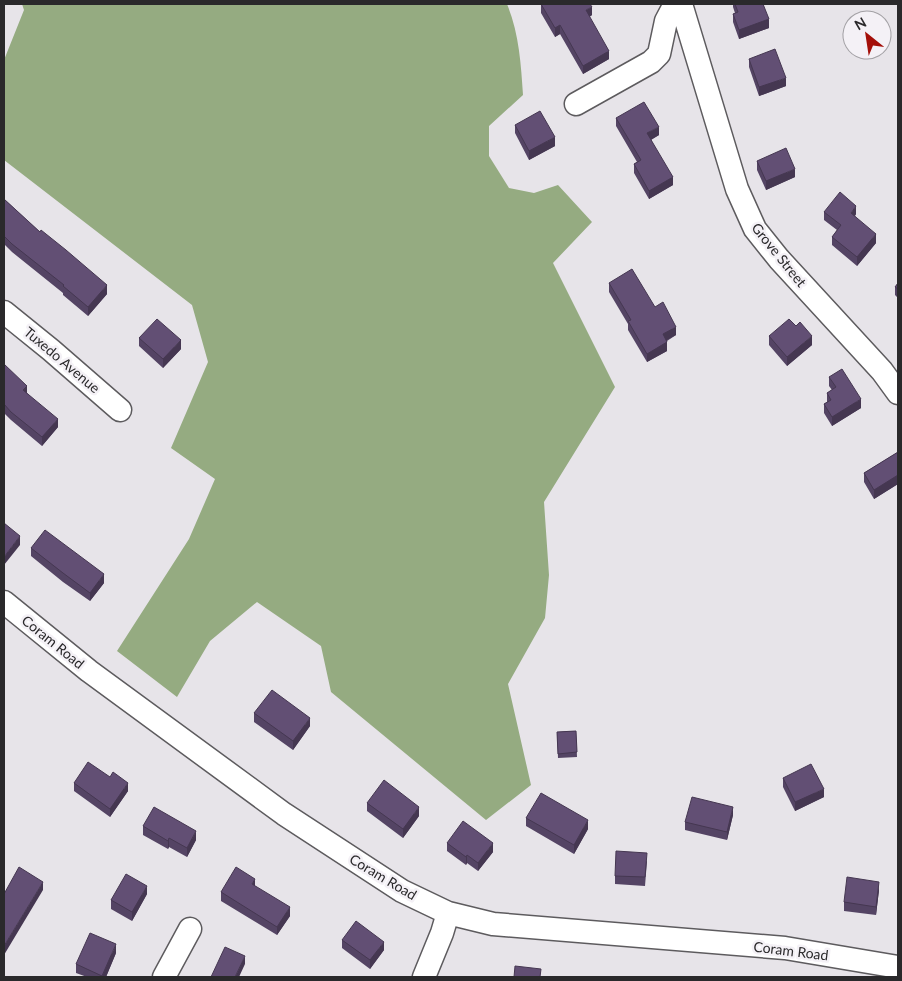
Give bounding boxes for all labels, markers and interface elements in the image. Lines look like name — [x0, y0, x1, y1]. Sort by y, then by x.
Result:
north arrow — [842, 10, 892, 60]
text: N — [851, 13, 869, 33]
street label: Grove Street — [748, 219, 810, 290]
street label: Tuxedo Avenue — [21, 323, 104, 396]
street label: Coram Road — [19, 611, 88, 672]
street label: Coram Road — [347, 850, 420, 903]
street label: Coram Road — [753, 937, 829, 964]

